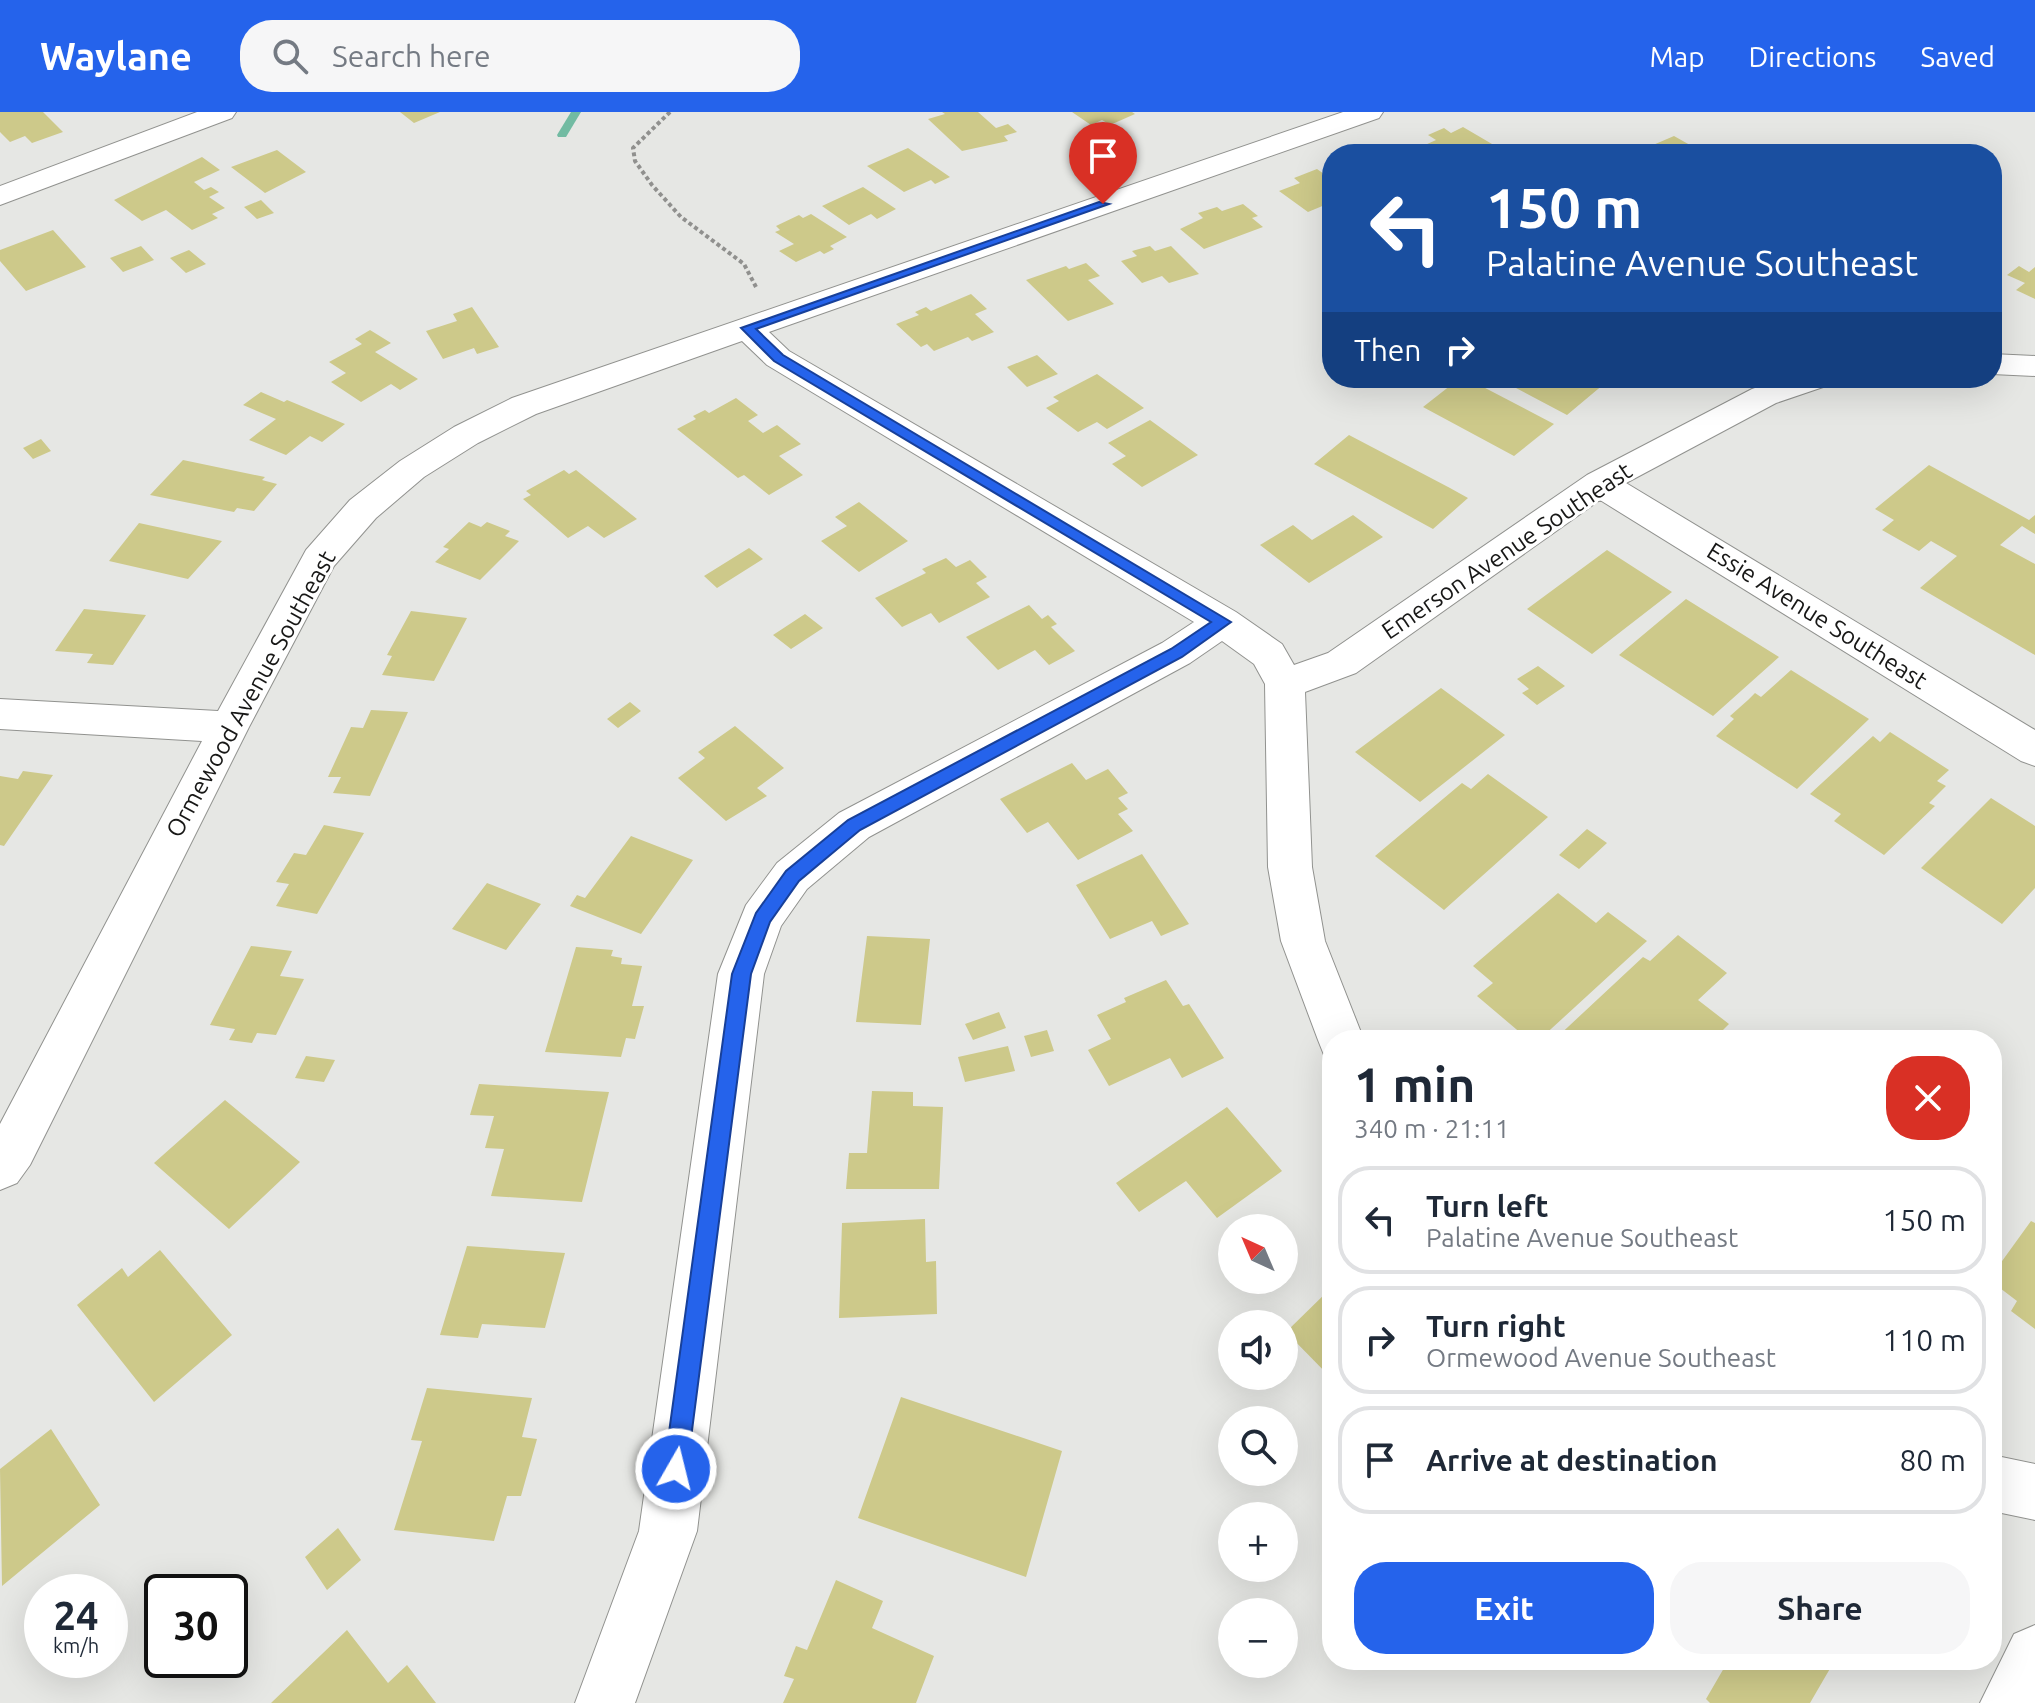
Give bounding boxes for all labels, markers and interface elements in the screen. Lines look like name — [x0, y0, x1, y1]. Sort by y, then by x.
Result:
search box — [240, 20, 800, 92]
icon: search — [268, 34, 312, 78]
text: Waylane — [40, 35, 192, 77]
text: Search here — [332, 39, 491, 73]
text: Map — [1649, 41, 1705, 72]
text: Directions — [1749, 41, 1876, 72]
text: Saved — [1920, 41, 1995, 72]
pin — [1069, 122, 1137, 204]
icon: arrive — [1081, 134, 1125, 178]
icon: left — [1354, 176, 1458, 280]
text: 150 m — [1486, 176, 1642, 239]
text: Palatine Avenue Southeast — [1486, 242, 1918, 283]
icon: right — [1438, 328, 1482, 372]
text: Then — [1354, 333, 1422, 367]
street label: Emerson Avenue Southeast — [1377, 456, 1637, 644]
street label: Essie Avenue Southeast — [1702, 537, 1933, 695]
street label: Ormewood Avenue Southeast — [160, 545, 341, 842]
button: close — [1886, 1056, 1970, 1140]
text: 1 min — [1354, 1057, 1475, 1111]
text: 340 m · 21:11 — [1354, 1114, 1510, 1143]
text: Turn left — [1426, 1189, 1548, 1223]
icon: left — [1358, 1198, 1402, 1242]
text: 150 m — [1882, 1203, 1966, 1237]
north arrow — [1218, 1214, 1298, 1294]
map controls — [1218, 1214, 1298, 1678]
text: Palatine Avenue Southeast — [1426, 1223, 1738, 1252]
text: Turn right — [1426, 1309, 1566, 1343]
button: sound — [1218, 1310, 1298, 1390]
icon: right — [1358, 1318, 1402, 1362]
text: 110 m — [1882, 1323, 1966, 1357]
text: Ormewood Avenue Southeast — [1426, 1343, 1776, 1372]
button: search — [1218, 1406, 1298, 1486]
position arrow — [634, 1427, 718, 1511]
icon: arrive — [1358, 1438, 1402, 1482]
text: Arrive at destination — [1426, 1443, 1718, 1477]
text: 80 m — [1899, 1443, 1966, 1477]
button: + — [1218, 1502, 1298, 1582]
button: Exit — [1354, 1562, 1654, 1654]
button: Share — [1670, 1562, 1970, 1654]
speed limit sign: 30 — [144, 1574, 248, 1678]
text: 24 — [53, 1593, 99, 1638]
button: − — [1218, 1598, 1298, 1678]
text: km/h — [53, 1634, 99, 1657]

